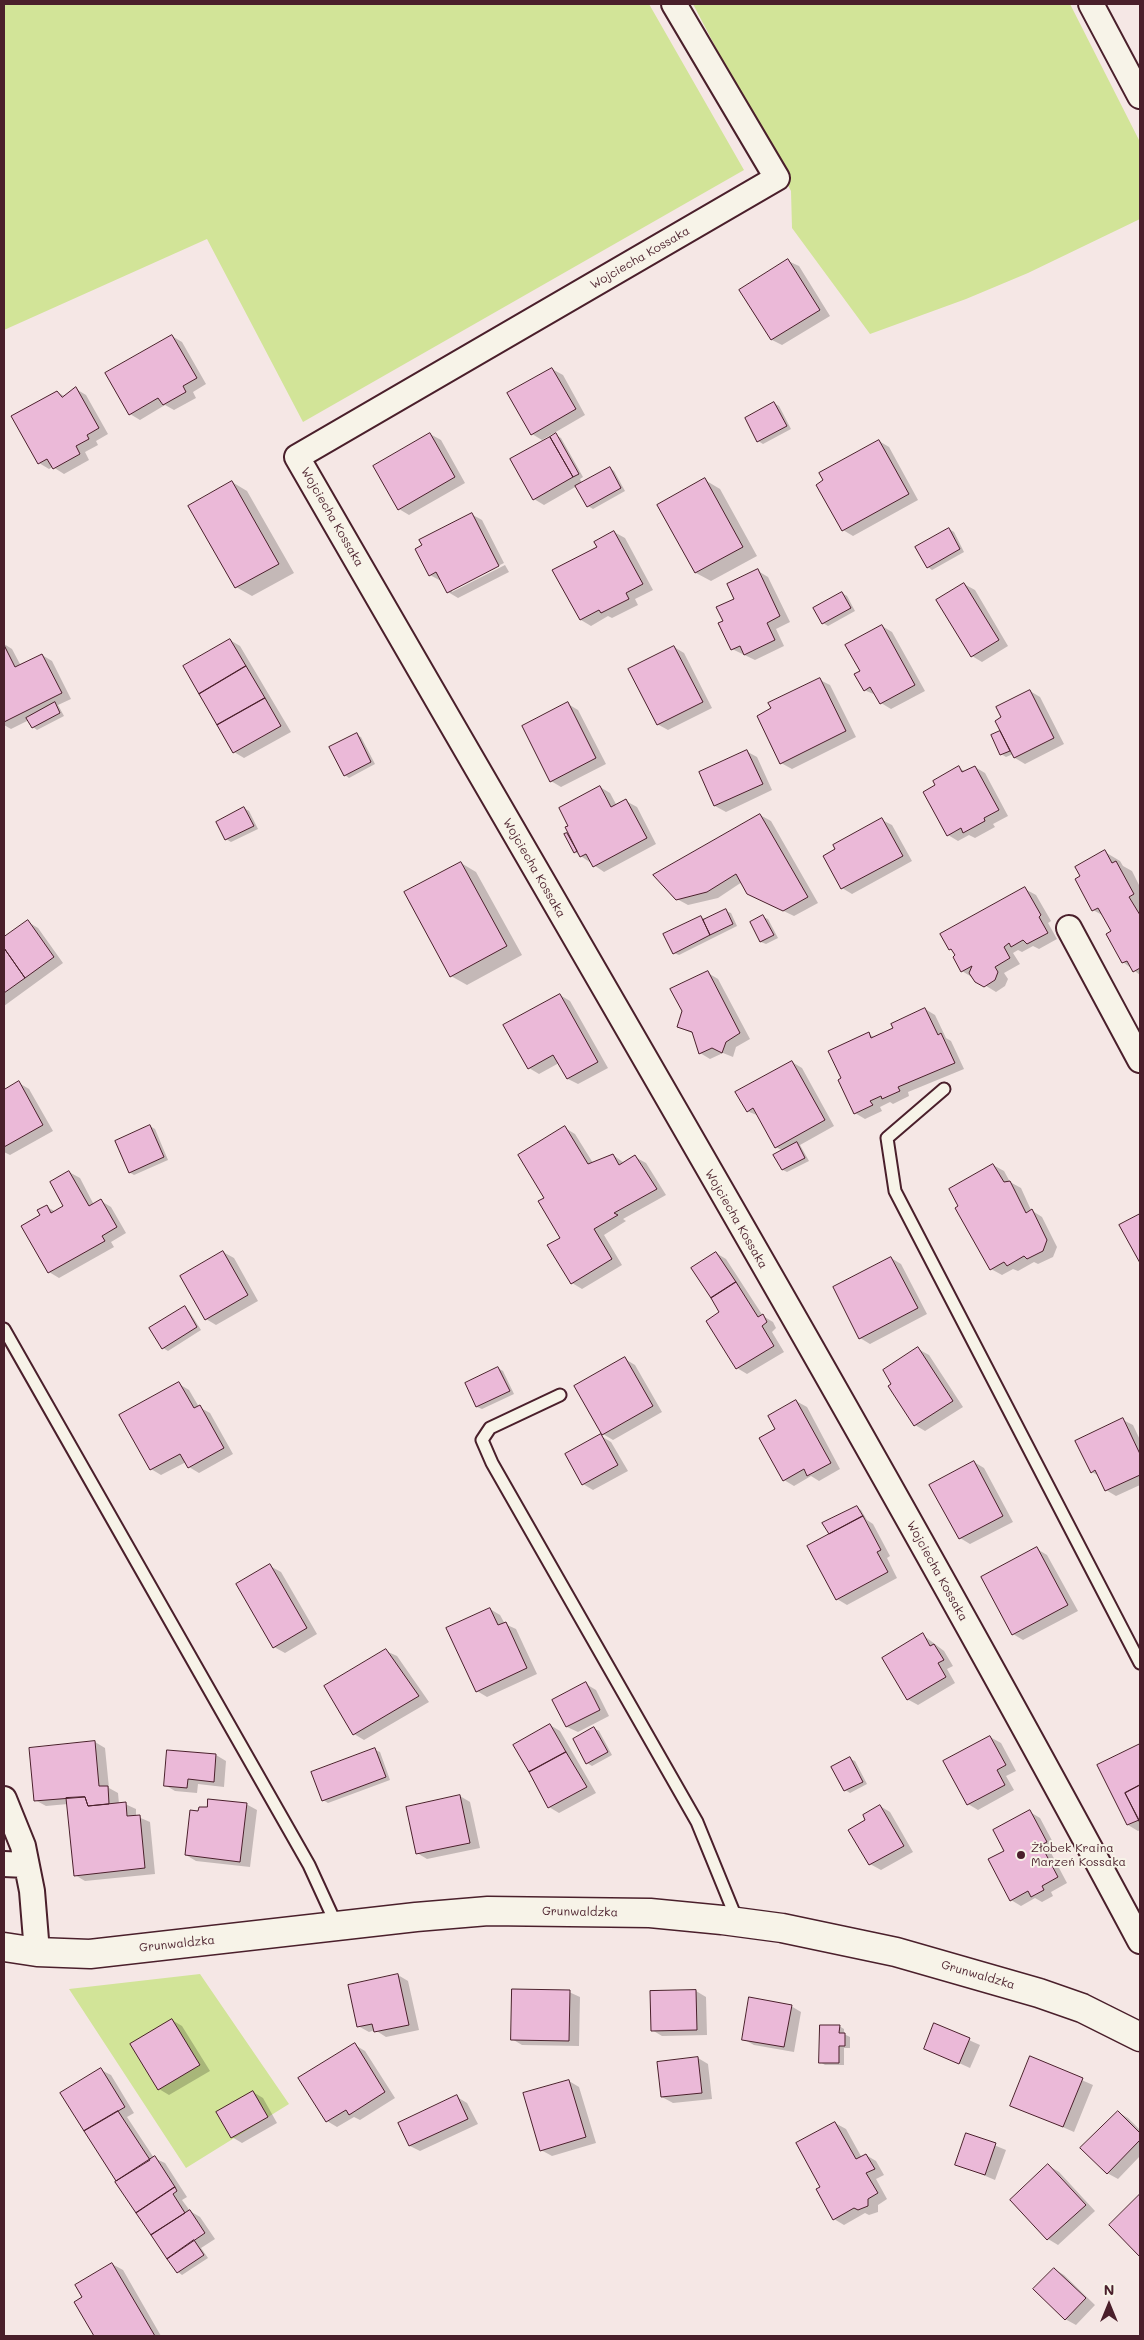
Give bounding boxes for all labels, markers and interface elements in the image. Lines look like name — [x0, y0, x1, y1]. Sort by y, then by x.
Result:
street label: Wojciecha Kossaka — [588, 224, 692, 292]
street label: Wojciecha Kossaka — [298, 465, 366, 569]
street label: Wojciecha Kossaka — [500, 816, 568, 920]
street label: Wojciecha Kossaka — [702, 1167, 770, 1271]
street label: Wojciecha Kossaka — [903, 1518, 971, 1624]
place label: Żłobek Kraina Marzeń Kossaka — [1031, 1841, 1126, 1869]
marker: Żłobek Kraina Marzeń Kossaka — [1015, 1849, 1027, 1861]
street label: Grunwaldzka — [542, 1904, 618, 1920]
street label: Grunwaldzka — [138, 1933, 216, 1955]
street label: Grunwaldzka — [939, 1958, 1017, 1992]
north arrow — [1084, 2280, 1134, 2330]
text: N — [1104, 2280, 1114, 2299]

